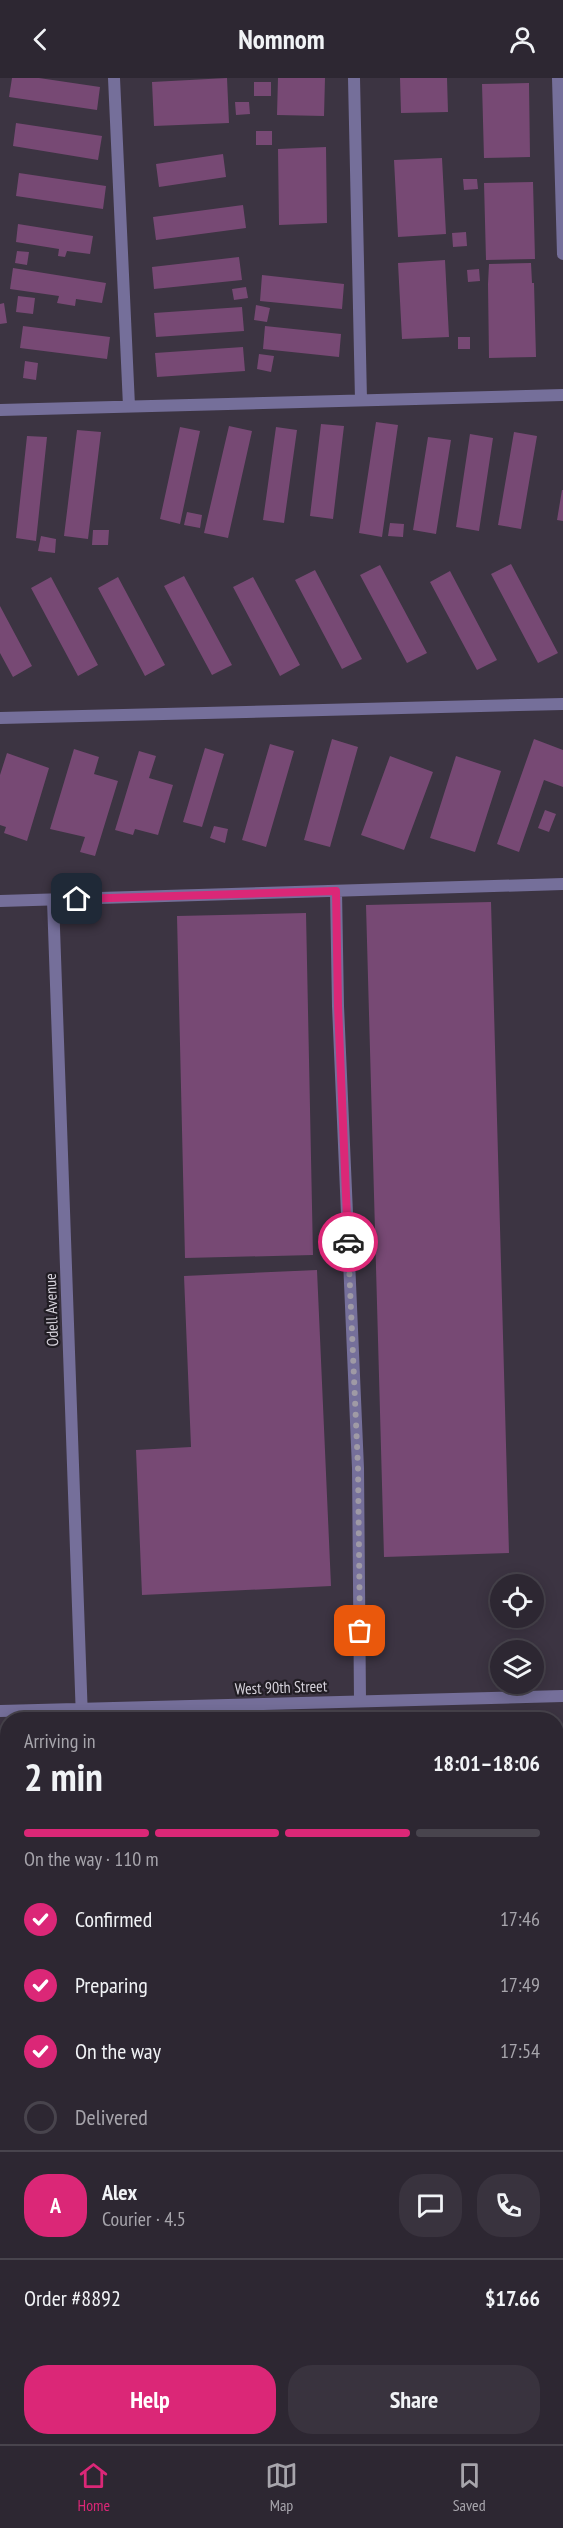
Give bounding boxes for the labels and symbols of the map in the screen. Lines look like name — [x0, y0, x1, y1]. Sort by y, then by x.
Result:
pin — [51, 873, 102, 924]
courier — [318, 1212, 378, 1272]
street label: Odell Avenue — [40, 1273, 62, 1347]
pin — [334, 1605, 385, 1656]
street label: West 90th Street — [235, 1675, 328, 1699]

